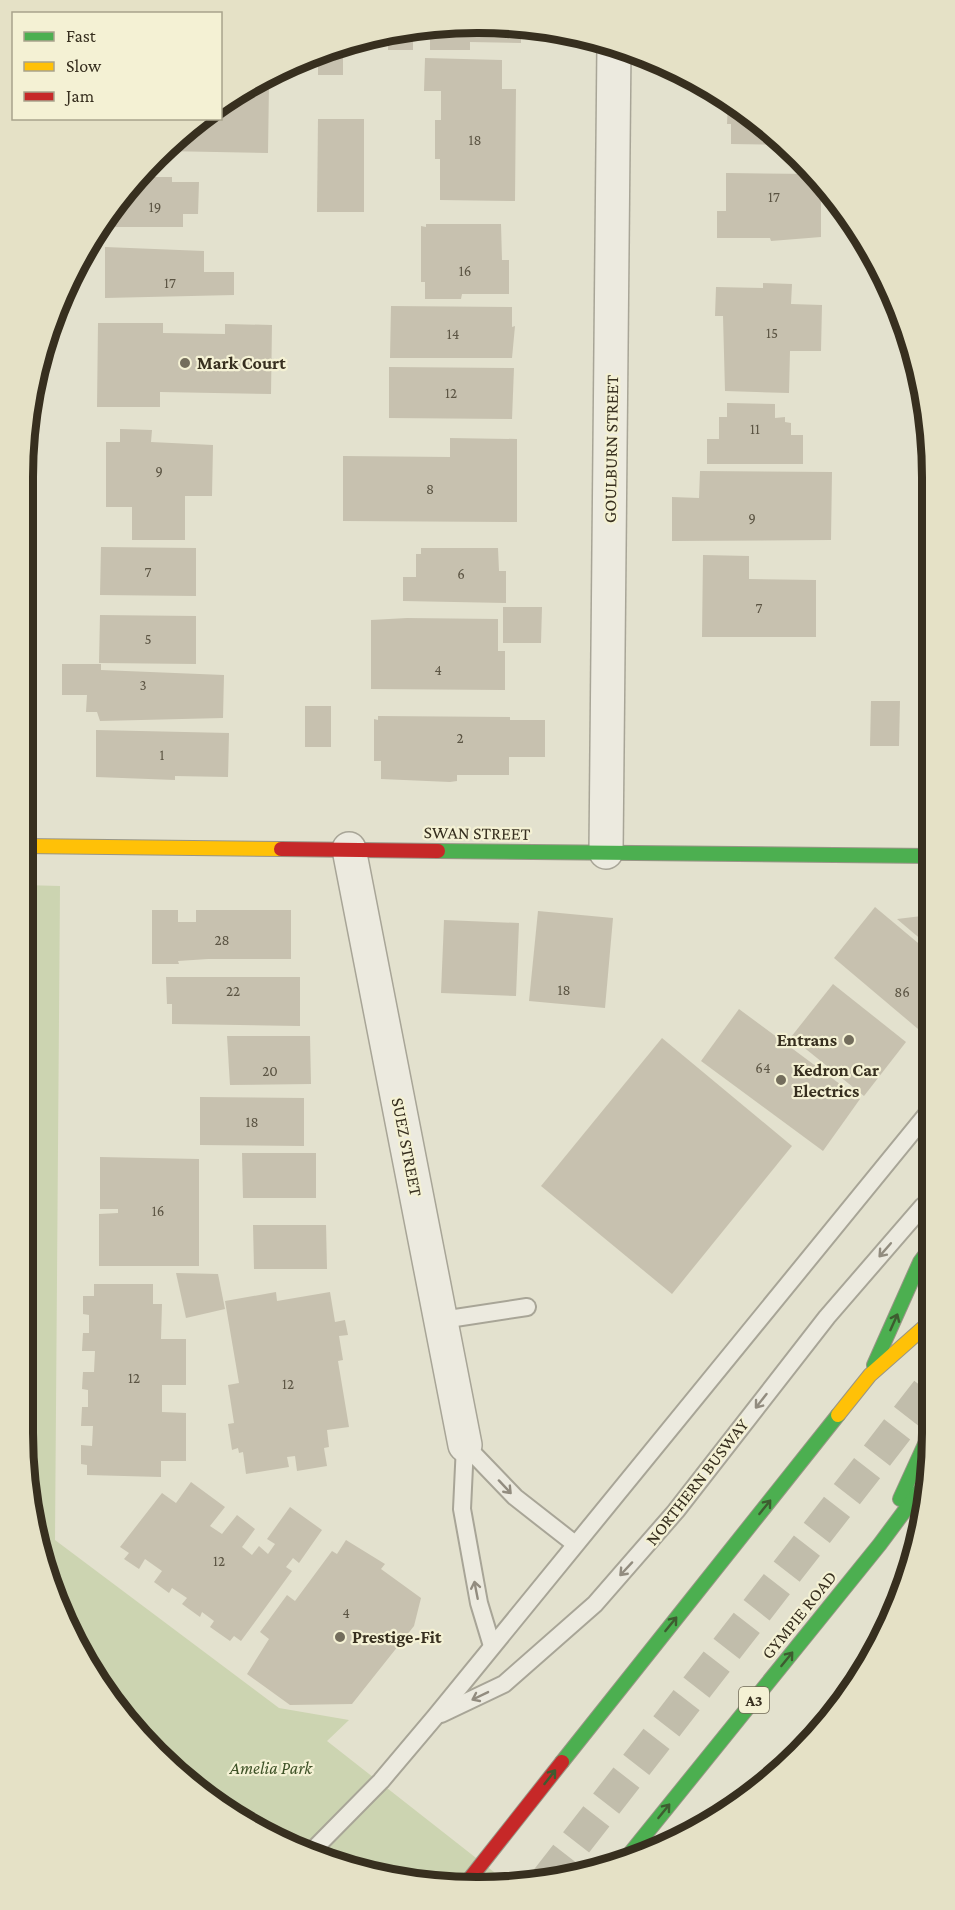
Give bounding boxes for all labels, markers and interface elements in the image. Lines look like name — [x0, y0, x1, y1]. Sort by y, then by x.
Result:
legend — [12, 12, 222, 120]
text: Fast — [66, 26, 97, 46]
text: Slow — [66, 56, 102, 76]
text: Jam — [64, 86, 95, 106]
house number: 18 — [468, 132, 482, 148]
house number: 17 — [768, 189, 780, 205]
house number: 19 — [149, 199, 161, 215]
house number: 16 — [459, 263, 471, 279]
house number: 17 — [164, 275, 176, 291]
house number: 15 — [766, 325, 778, 341]
house number: 14 — [447, 326, 459, 342]
place label: Mark Court — [197, 353, 286, 373]
marker: Mark Court — [178, 356, 192, 370]
street label: GOULBURN STREET — [600, 375, 622, 523]
house number: 12 — [445, 385, 457, 401]
house number: 11 — [750, 421, 760, 437]
house number: 9 — [155, 463, 163, 479]
house number: 8 — [426, 481, 434, 497]
house number: 9 — [748, 510, 756, 526]
house number: 7 — [145, 564, 152, 580]
house number: 6 — [457, 566, 465, 582]
house number: 7 — [756, 600, 763, 616]
house number: 5 — [144, 631, 152, 647]
house number: 4 — [434, 662, 442, 678]
house number: 3 — [139, 677, 147, 693]
house number: 2 — [456, 730, 464, 746]
house number: 1 — [160, 747, 165, 763]
street label: SWAN STREET — [423, 822, 531, 844]
house number: 28 — [214, 932, 230, 948]
house number: 18 — [557, 982, 571, 998]
house number: 22 — [226, 983, 240, 999]
house number: 86 — [894, 984, 910, 1000]
place label: Entrans — [777, 1030, 837, 1050]
marker: Entrans — [842, 1033, 856, 1047]
house number: 64 — [755, 1060, 771, 1076]
place label: Kedron Car Electrics — [793, 1060, 879, 1101]
house number: 20 — [262, 1063, 278, 1079]
marker: Kedron Car Electrics — [774, 1073, 788, 1087]
street label: SUEZ STREET — [388, 1096, 426, 1198]
house number: 18 — [245, 1114, 259, 1130]
house number: 16 — [152, 1203, 164, 1219]
one-way arrow — [878, 1242, 892, 1257]
one-way arrow — [889, 1313, 900, 1331]
house number: 12 — [128, 1370, 140, 1386]
house number: 12 — [282, 1376, 294, 1392]
one-way arrow — [755, 1392, 768, 1408]
street label: NORTHERN BUSWAY — [642, 1415, 753, 1549]
one-way arrow — [498, 1480, 512, 1495]
one-way arrow — [759, 1499, 772, 1515]
house number: 12 — [213, 1553, 225, 1569]
one-way arrow — [619, 1562, 634, 1577]
street label: GYMPIE ROAD — [757, 1567, 841, 1663]
one-way arrow — [470, 1580, 481, 1600]
house number: 4 — [342, 1605, 350, 1621]
one-way arrow — [665, 1616, 678, 1632]
place label: Prestige-Fit — [352, 1627, 442, 1647]
marker: Prestige-Fit — [333, 1630, 347, 1644]
one-way arrow — [780, 1652, 794, 1667]
road number: A3 — [739, 1687, 769, 1713]
one-way arrow — [471, 1690, 489, 1702]
park label: Amelia Park — [229, 1758, 313, 1778]
one-way arrow — [544, 1769, 557, 1785]
one-way arrow — [658, 1803, 671, 1819]

